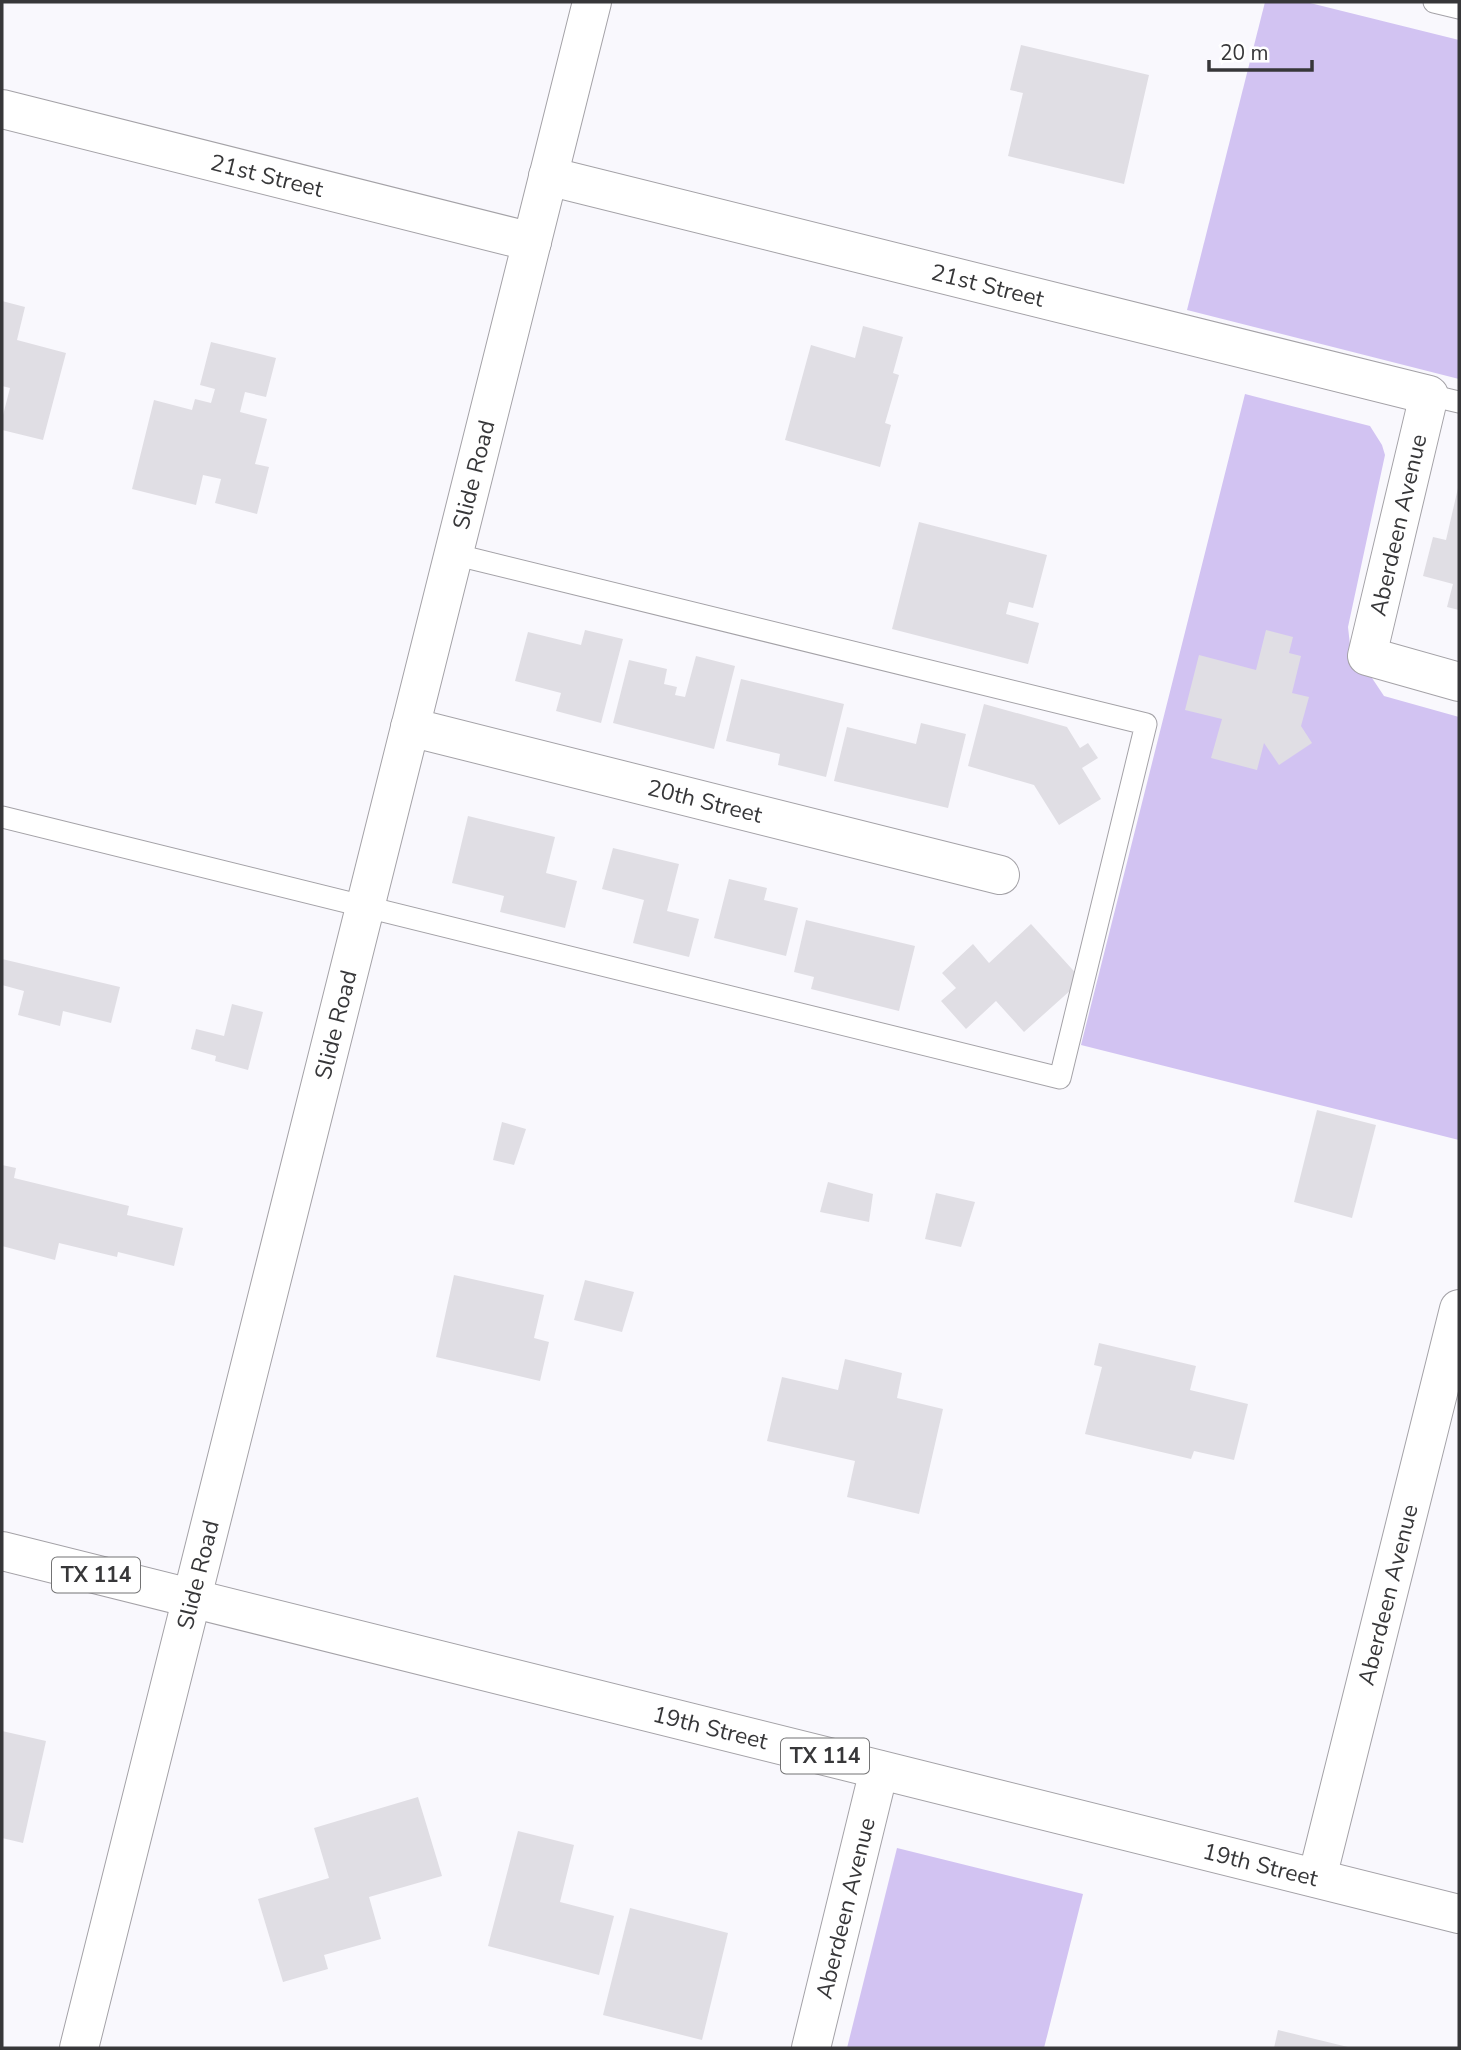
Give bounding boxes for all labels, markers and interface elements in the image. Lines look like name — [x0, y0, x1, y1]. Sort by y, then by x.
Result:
scale bar — [1209, 28, 1312, 72]
text: 20 m — [1220, 39, 1269, 67]
street label: 21st Street — [207, 147, 327, 205]
street label: 21st Street — [928, 257, 1048, 315]
street label: Slide Road — [445, 417, 503, 533]
street label: Aberdeen Avenue — [1363, 431, 1434, 619]
street label: 20th Street — [644, 772, 766, 831]
street label: Slide Road — [307, 967, 365, 1083]
street label: Aberdeen Avenue — [1351, 1501, 1426, 1689]
street label: Slide Road — [170, 1517, 227, 1633]
road number: TX 114 — [52, 1558, 140, 1592]
street label: 19th Street — [649, 1699, 772, 1757]
road number: TX 114 — [781, 1738, 869, 1774]
street label: Aberdeen Avenue — [809, 1814, 883, 2002]
street label: 19th Street — [1200, 1836, 1322, 1895]

